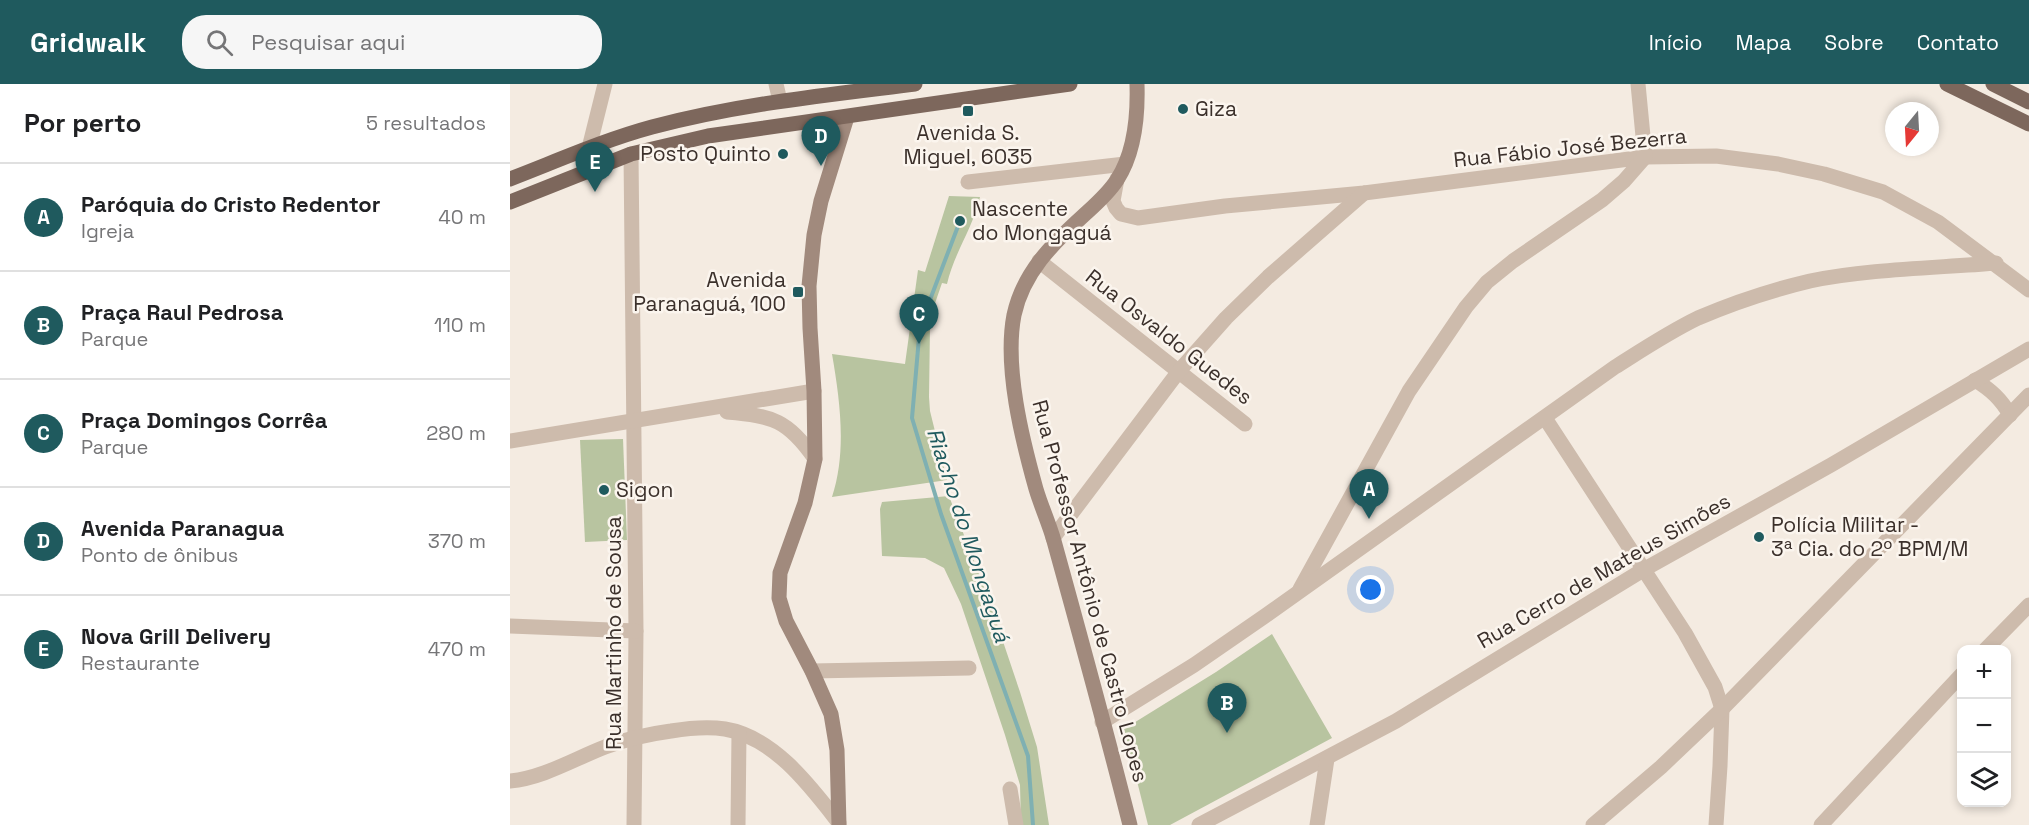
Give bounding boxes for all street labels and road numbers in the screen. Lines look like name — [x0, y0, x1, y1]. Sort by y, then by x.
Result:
street label: Rua Fábio José Bezerra — [1452, 122, 1688, 173]
street label: Rua Osvaldo Guedes — [1080, 263, 1258, 410]
street label: Rua Professor Antônio de Castro Lopes — [1026, 397, 1155, 785]
street label: Rua Cerro de Mateus Simões — [1472, 487, 1735, 654]
street label: Rua Martinho de Sousa — [600, 516, 627, 750]

